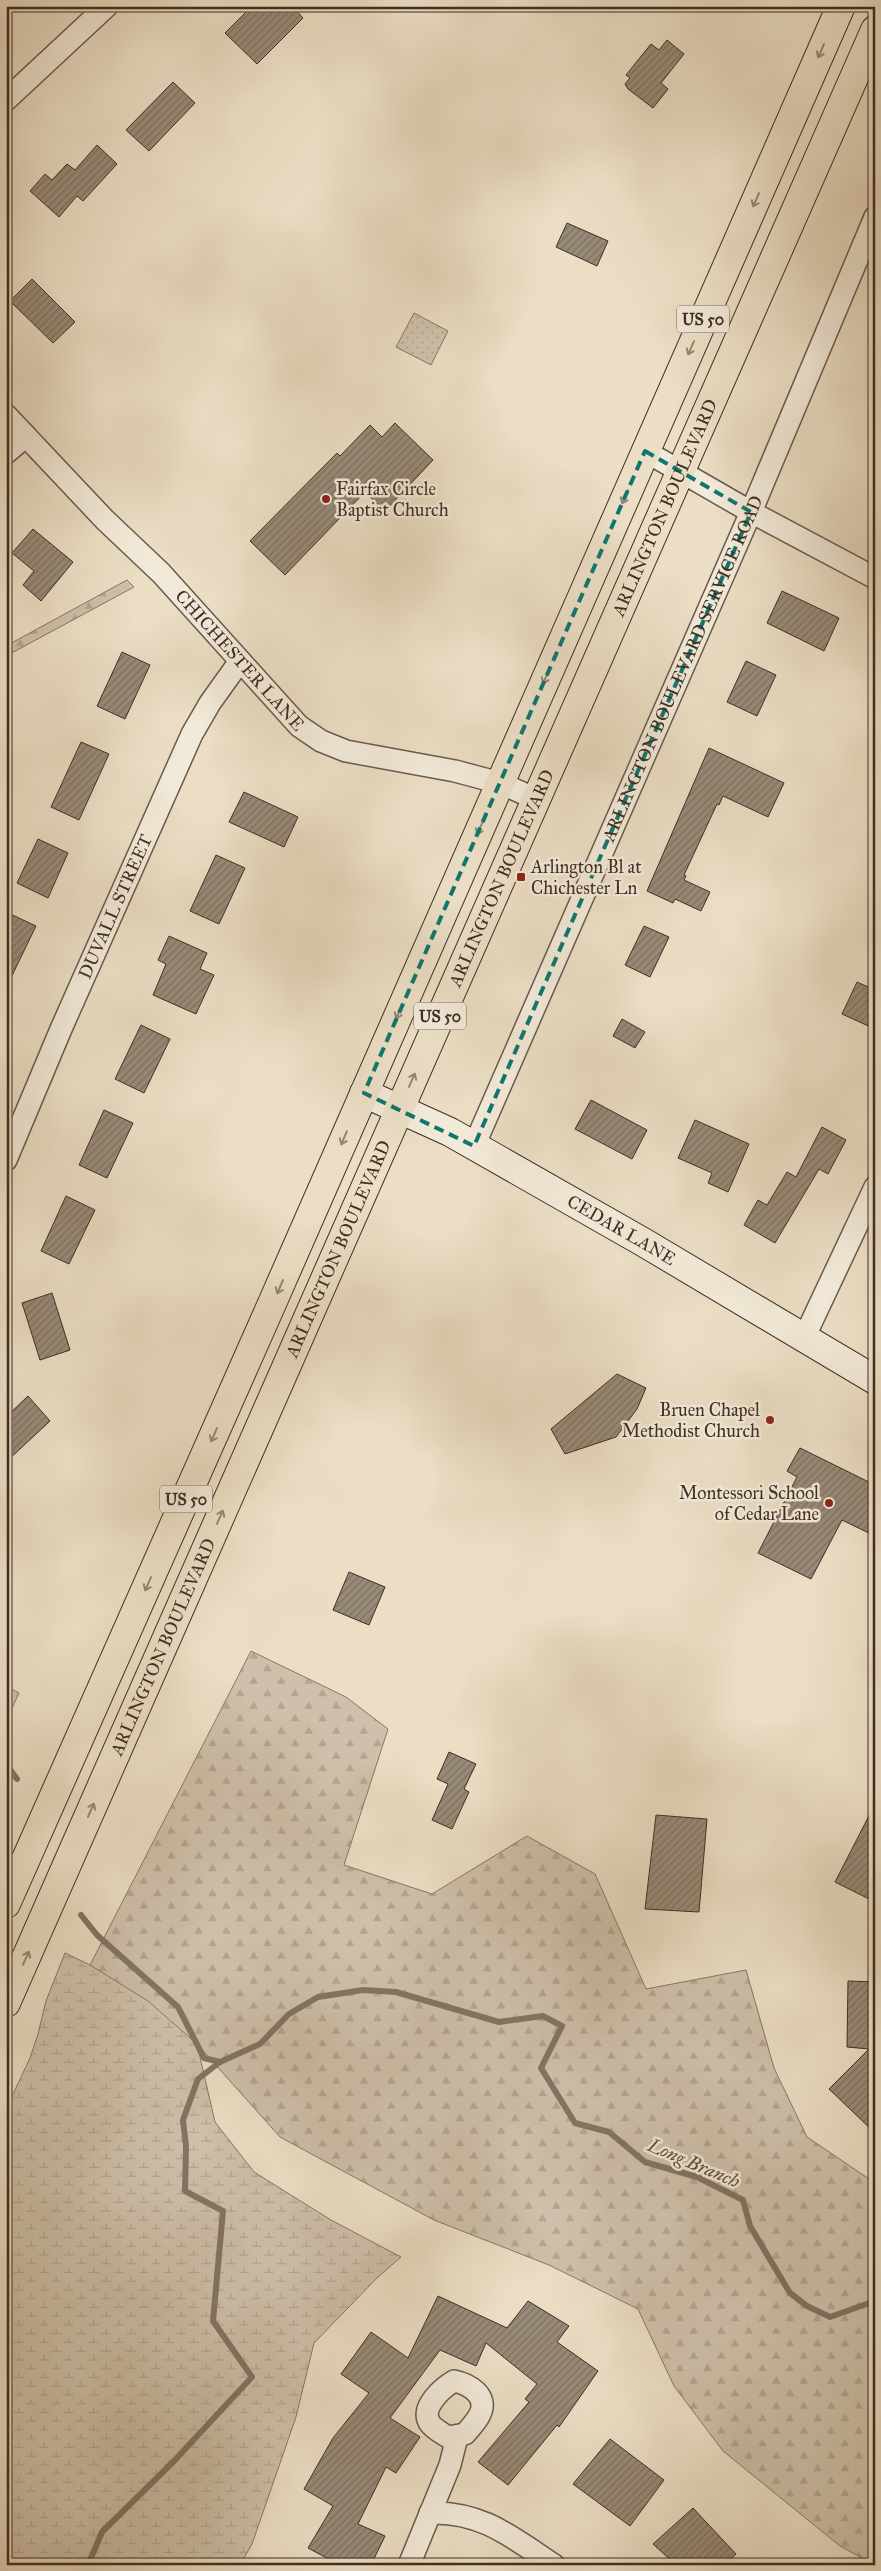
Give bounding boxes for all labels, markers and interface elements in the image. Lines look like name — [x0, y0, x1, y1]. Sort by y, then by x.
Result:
one-way arrow — [816, 43, 826, 58]
one-way arrow — [750, 192, 760, 207]
road number: US 50 — [677, 306, 729, 332]
one-way arrow — [685, 340, 695, 355]
street label: ARLINGTON BOULEVARD — [607, 396, 722, 621]
place label: Fairfax Circle Baptist Church — [336, 478, 449, 521]
one-way arrow — [620, 489, 630, 504]
street label: ARLINGTON BOULEVARD SERVICE ROAD — [597, 492, 768, 846]
marker: Fairfax Circle Baptist Church — [320, 493, 332, 505]
street label: CHICHESTER LANE — [170, 585, 309, 735]
one-way arrow — [541, 669, 551, 684]
street label: ARLINGTON BOULEVARD — [444, 766, 559, 991]
one-way arrow — [474, 820, 484, 835]
street label: DUVALL STREET — [74, 831, 157, 982]
place label: Arlington Bl at Chichester Ln — [530, 856, 642, 899]
marker: Arlington Bl at Chichester Ln — [515, 871, 527, 883]
road number: US 50 — [414, 1002, 466, 1030]
one-way arrow — [394, 1004, 404, 1019]
one-way arrow — [408, 1073, 418, 1088]
one-way arrow — [339, 1130, 349, 1145]
street label: ARLINGTON BOULEVARD — [280, 1137, 396, 1362]
street label: CEDAR LANE — [563, 1190, 680, 1270]
one-way arrow — [274, 1279, 284, 1294]
place label: Bruen Chapel Methodist Church — [622, 1399, 760, 1442]
marker: Bruen Chapel Methodist Church — [764, 1414, 776, 1426]
one-way arrow — [208, 1427, 218, 1442]
place label: Montessori School of Cedar Lane — [679, 1482, 819, 1525]
road number: US 50 — [160, 1486, 212, 1512]
marker: Montessori School of Cedar Lane — [823, 1497, 835, 1509]
one-way arrow — [216, 1510, 226, 1525]
street label: ARLINGTON BOULEVARD — [105, 1535, 220, 1760]
one-way arrow — [142, 1576, 152, 1591]
one-way arrow — [87, 1803, 97, 1818]
one-way arrow — [21, 1951, 31, 1966]
water label: Long Branch — [644, 2133, 743, 2193]

